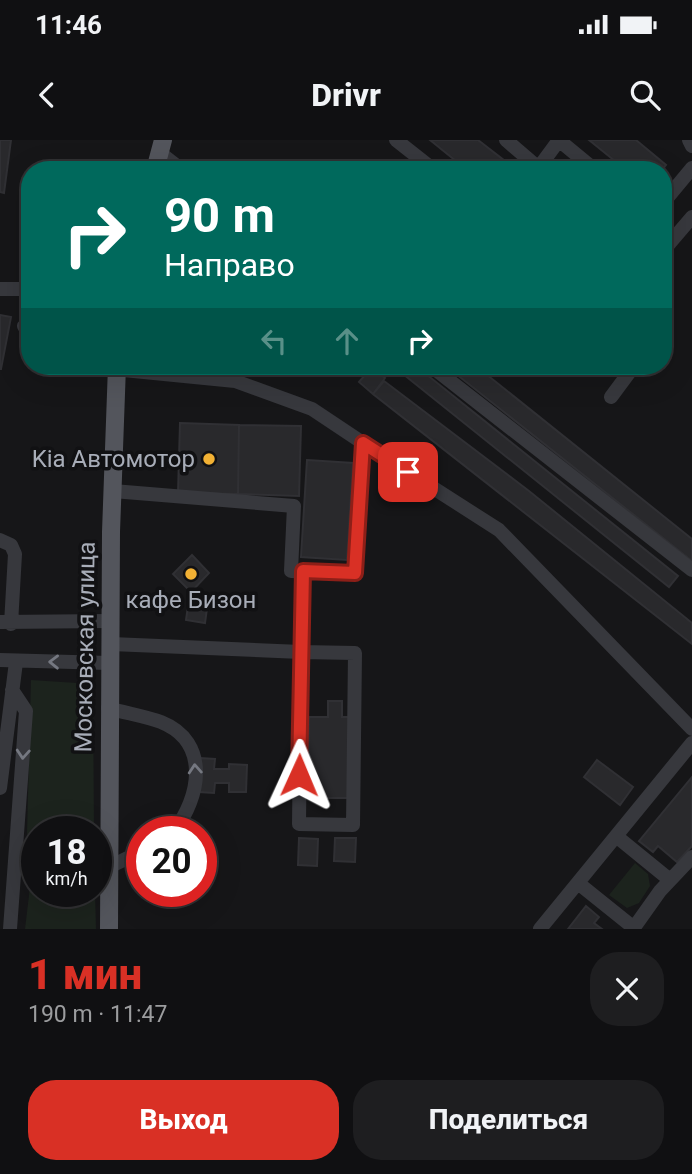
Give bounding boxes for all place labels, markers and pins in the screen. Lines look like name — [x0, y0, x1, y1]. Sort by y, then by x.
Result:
pin — [378, 442, 438, 502]
place label: Kia Автомотор — [32, 445, 195, 473]
marker: Kia Автомотор — [201, 451, 217, 467]
marker: кафе Бизон — [183, 566, 199, 582]
place label: кафе Бизон — [126, 586, 256, 614]

